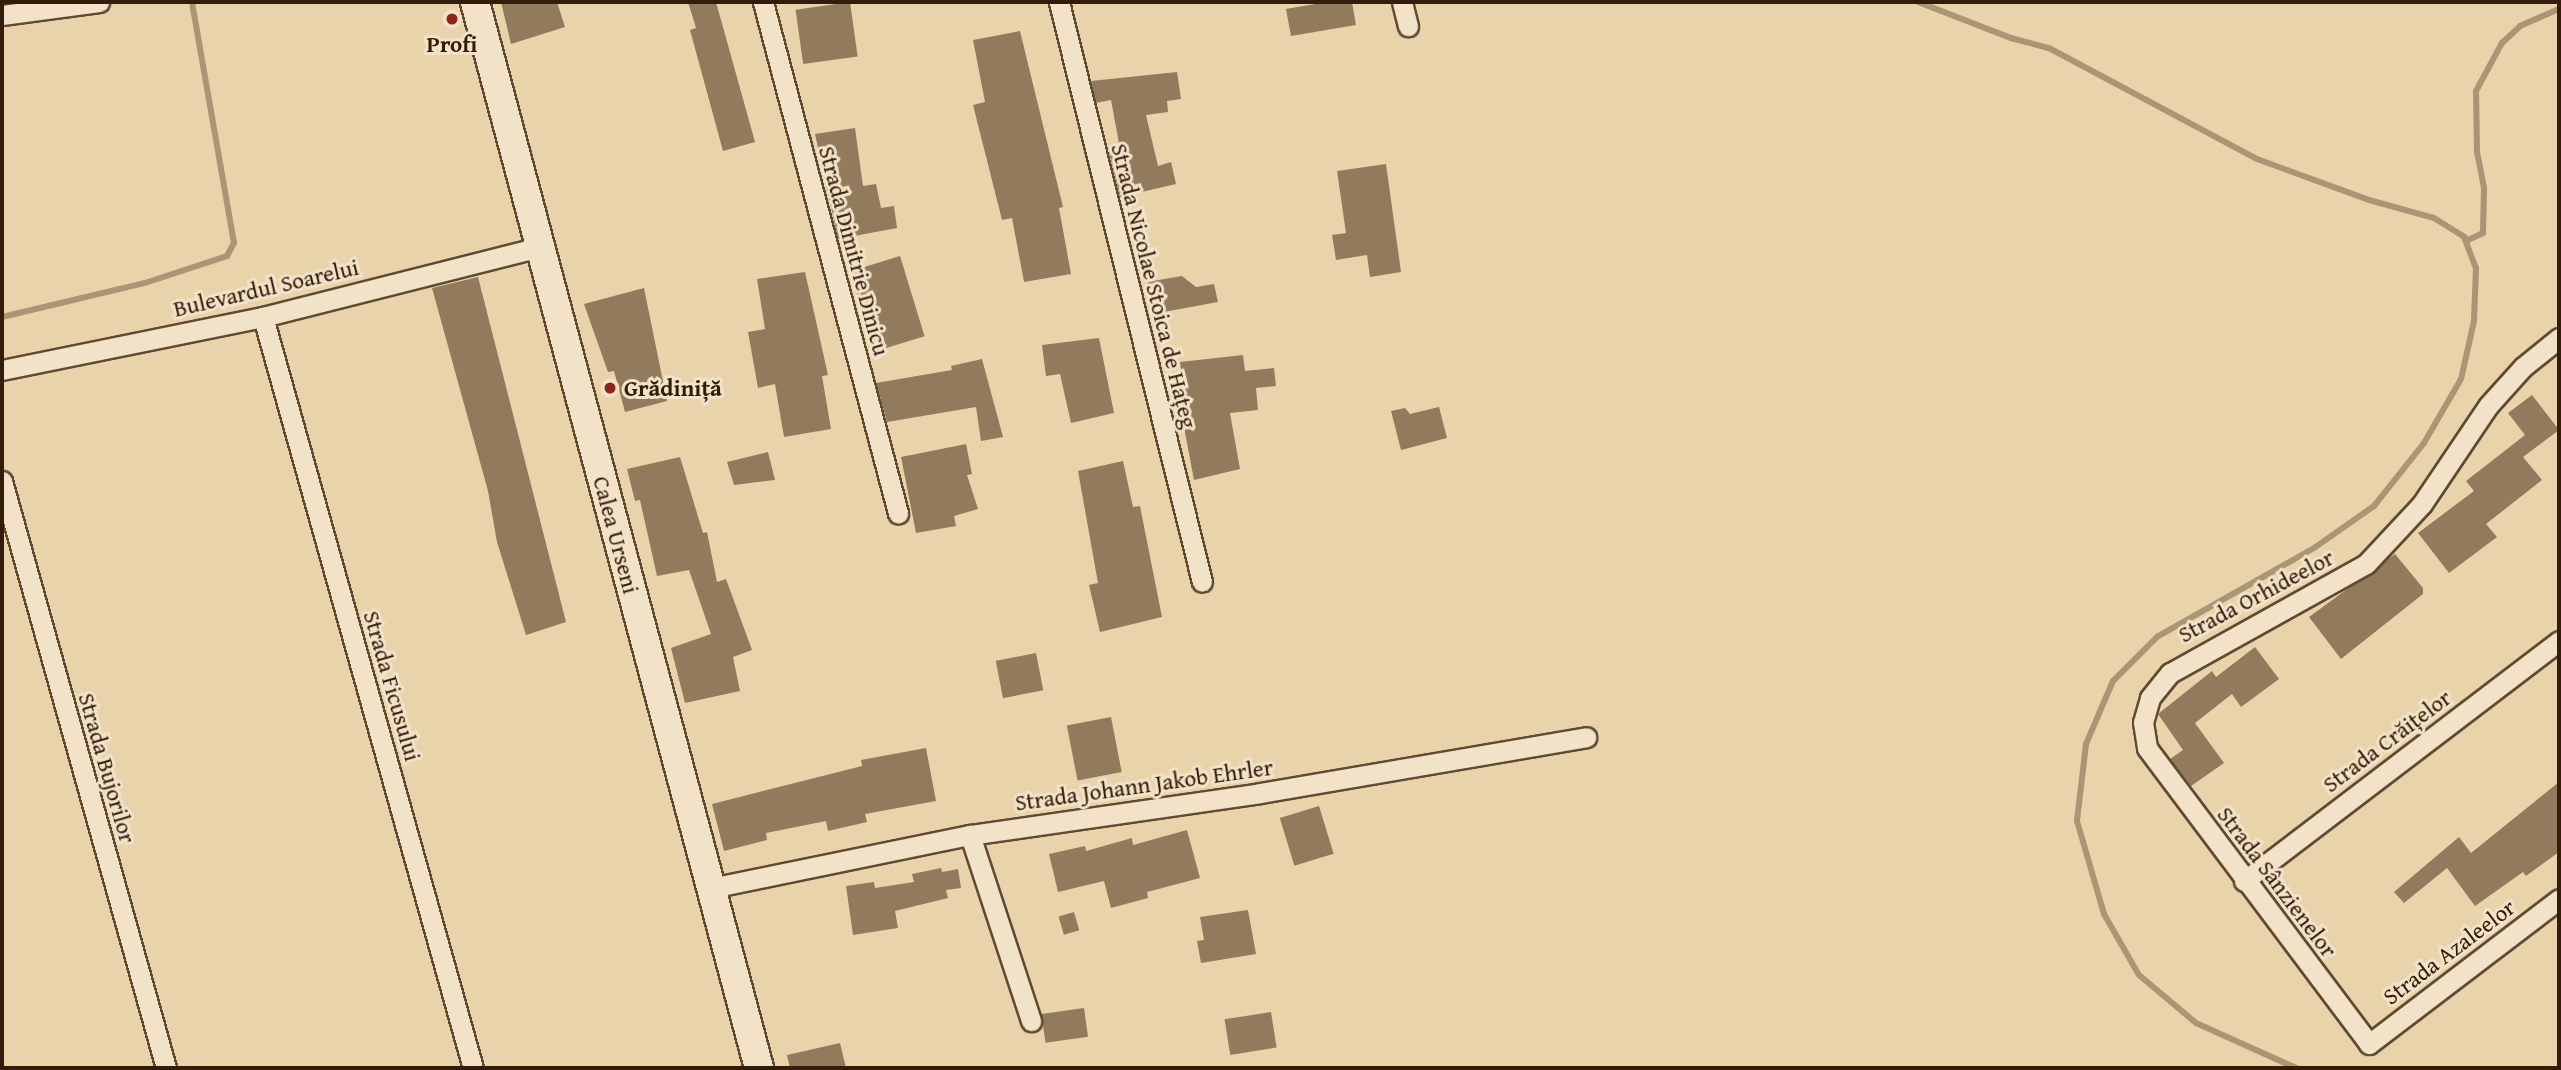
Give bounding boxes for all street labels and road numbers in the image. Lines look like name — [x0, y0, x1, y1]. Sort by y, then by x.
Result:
street label: Strada Nicolae Stoica de Hațeg — [1105, 141, 1203, 431]
street label: Strada Dimitrie Dinicu — [813, 143, 895, 359]
street label: Bulevardul Soarelui — [171, 253, 361, 323]
street label: Calea Urseni — [587, 473, 645, 597]
street label: Strada Orhideelor — [2174, 543, 2338, 649]
street label: Strada Ficusului — [357, 608, 427, 764]
street label: Strada Crăițelor — [2317, 684, 2457, 798]
street label: Strada Bujorilor — [72, 690, 142, 846]
street label: Strada Johann Jakob Ehrler — [1013, 753, 1275, 817]
street label: Strada Sânzienelor — [2211, 801, 2343, 963]
street label: Strada Azaleelor — [2377, 893, 2521, 1011]

